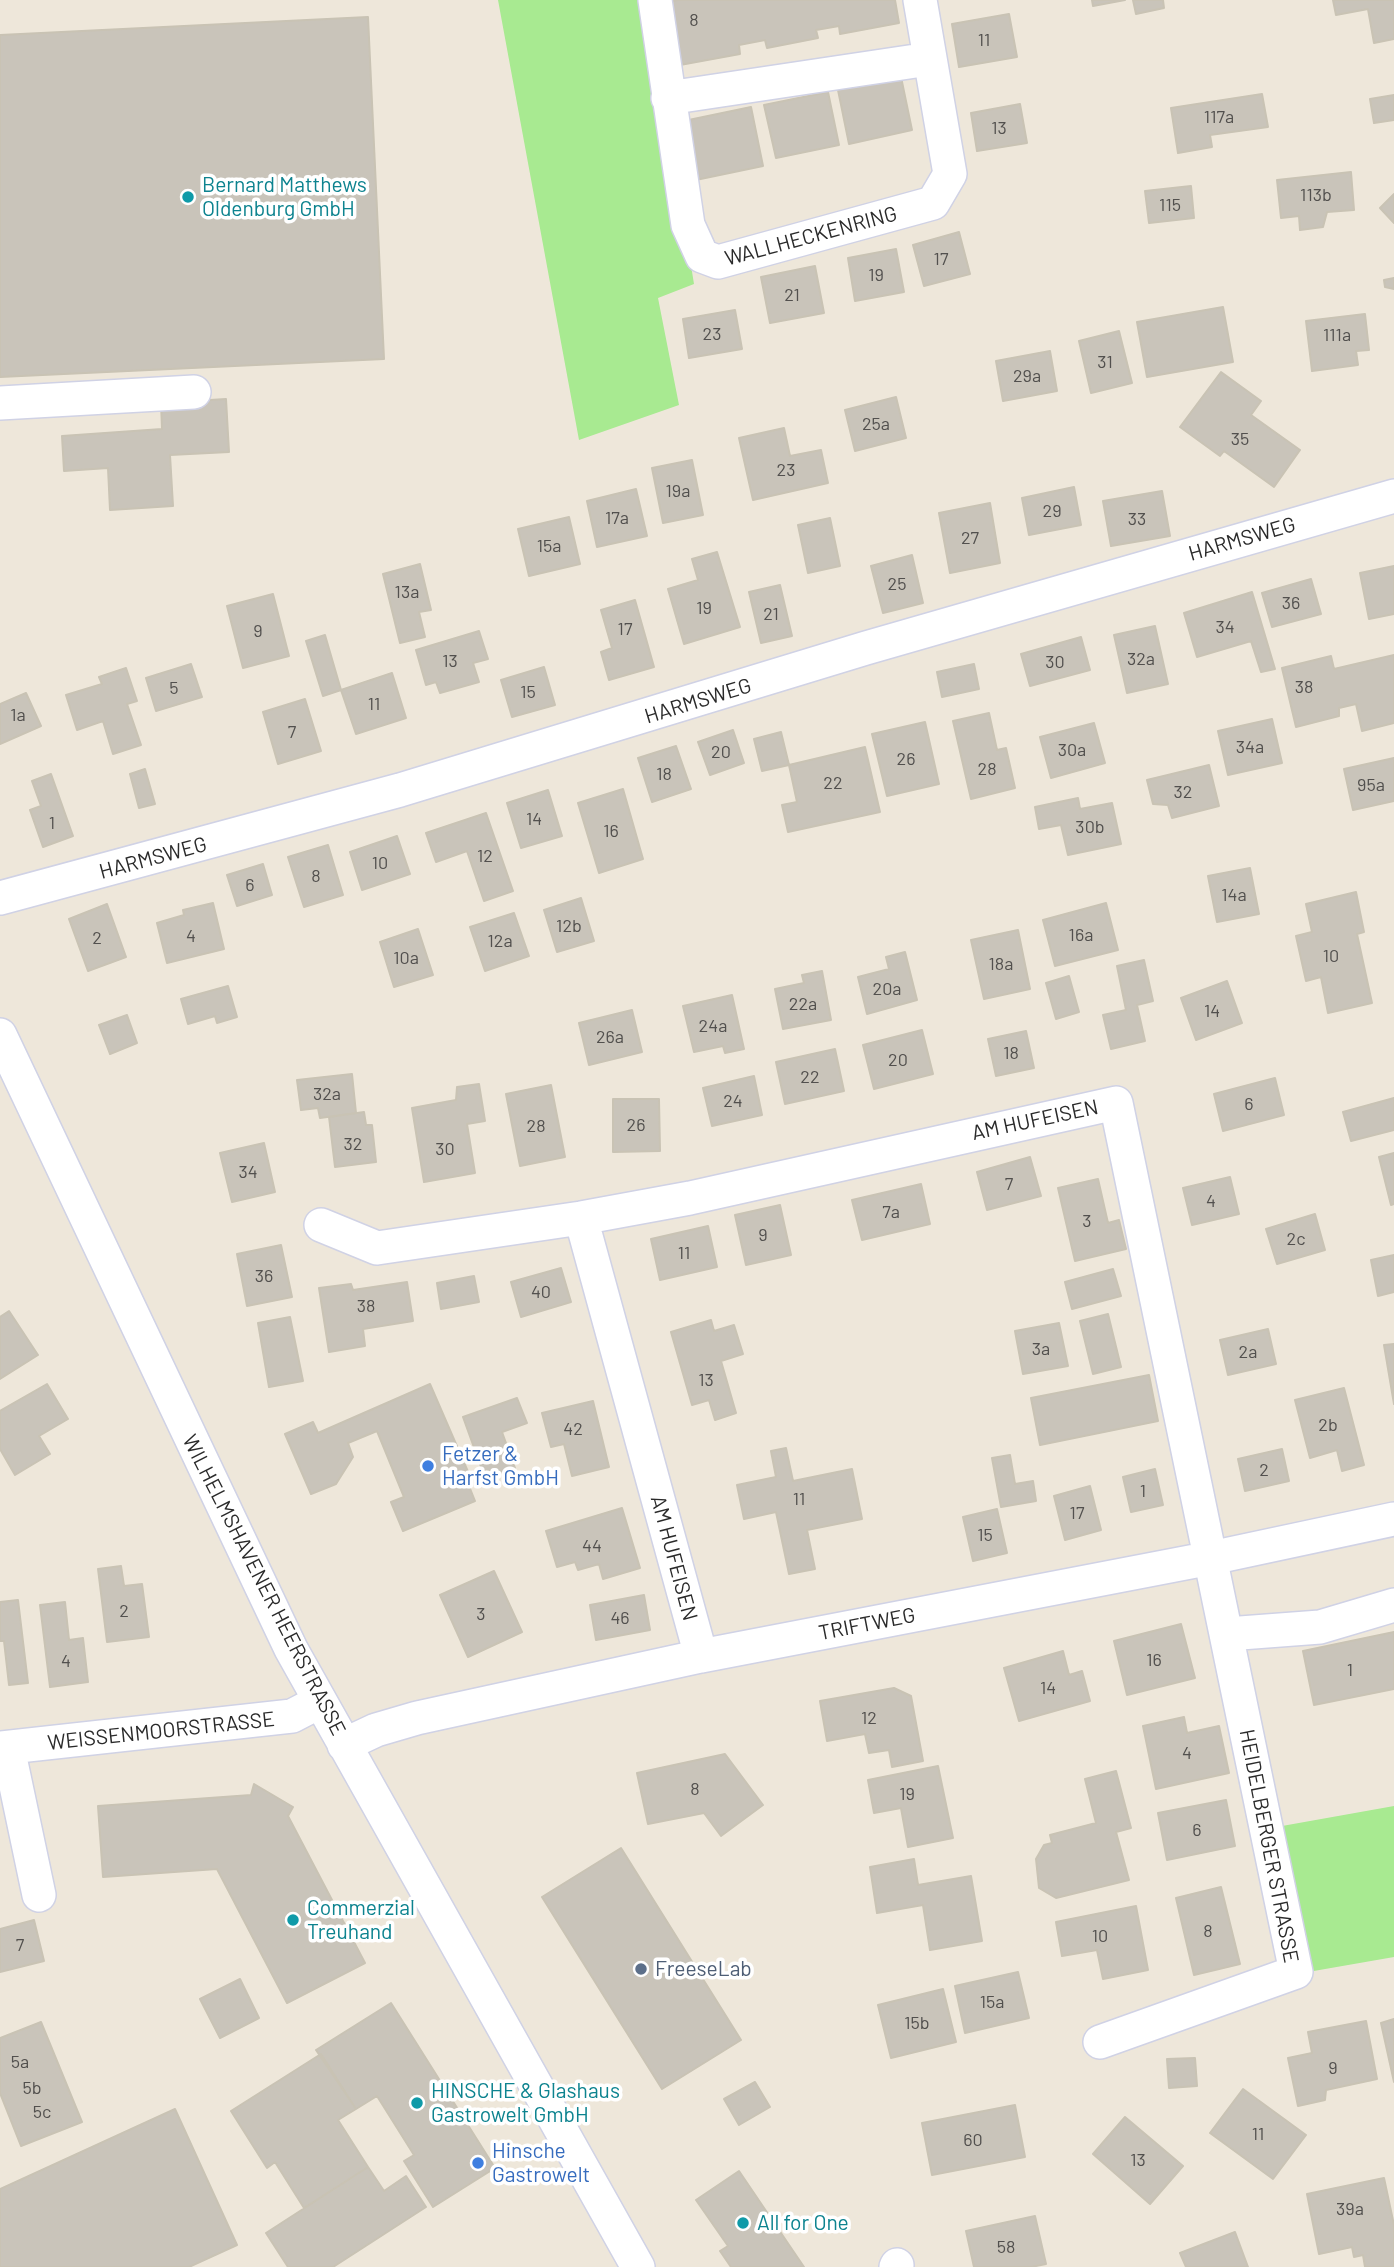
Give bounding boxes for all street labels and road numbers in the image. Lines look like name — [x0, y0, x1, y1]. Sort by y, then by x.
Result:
street label: WALLHECKENRING — [722, 201, 900, 271]
street label: HARMSWEG — [1186, 512, 1298, 566]
street label: HARMSWEG — [642, 673, 754, 729]
street label: HARMSWEG — [96, 832, 210, 884]
street label: AM HUFEISEN — [970, 1094, 1100, 1146]
street label: WILHELMSHAVENER HEERSTRASSE — [177, 1430, 351, 1740]
street label: AM HUFEISEN — [645, 1493, 703, 1623]
street label: TRIFTWEG — [817, 1602, 917, 1646]
street label: WEISSENMOORSTRASSE — [46, 1707, 276, 1755]
street label: HEIDELBERGER STRASSE — [1234, 1727, 1304, 1965]

